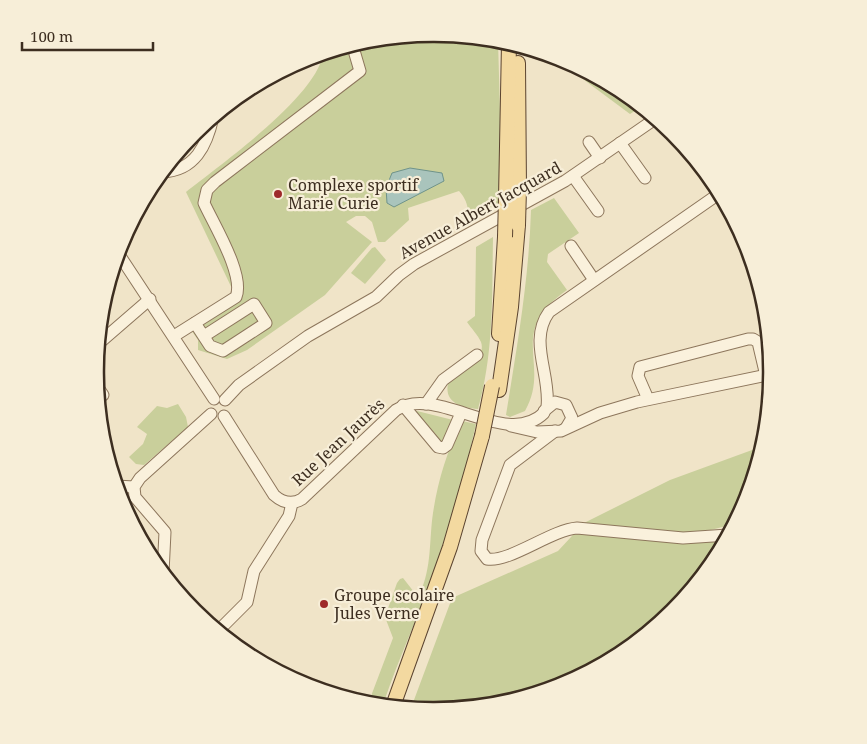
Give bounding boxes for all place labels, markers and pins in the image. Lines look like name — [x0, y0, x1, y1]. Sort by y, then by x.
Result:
place label: Complexe sportif Marie Curie — [288, 174, 420, 214]
marker: Complexe sportif Marie Curie — [272, 188, 284, 200]
place label: Groupe scolaire Jules Verne — [333, 584, 454, 624]
marker: Groupe scolaire Jules Verne — [318, 598, 330, 610]

